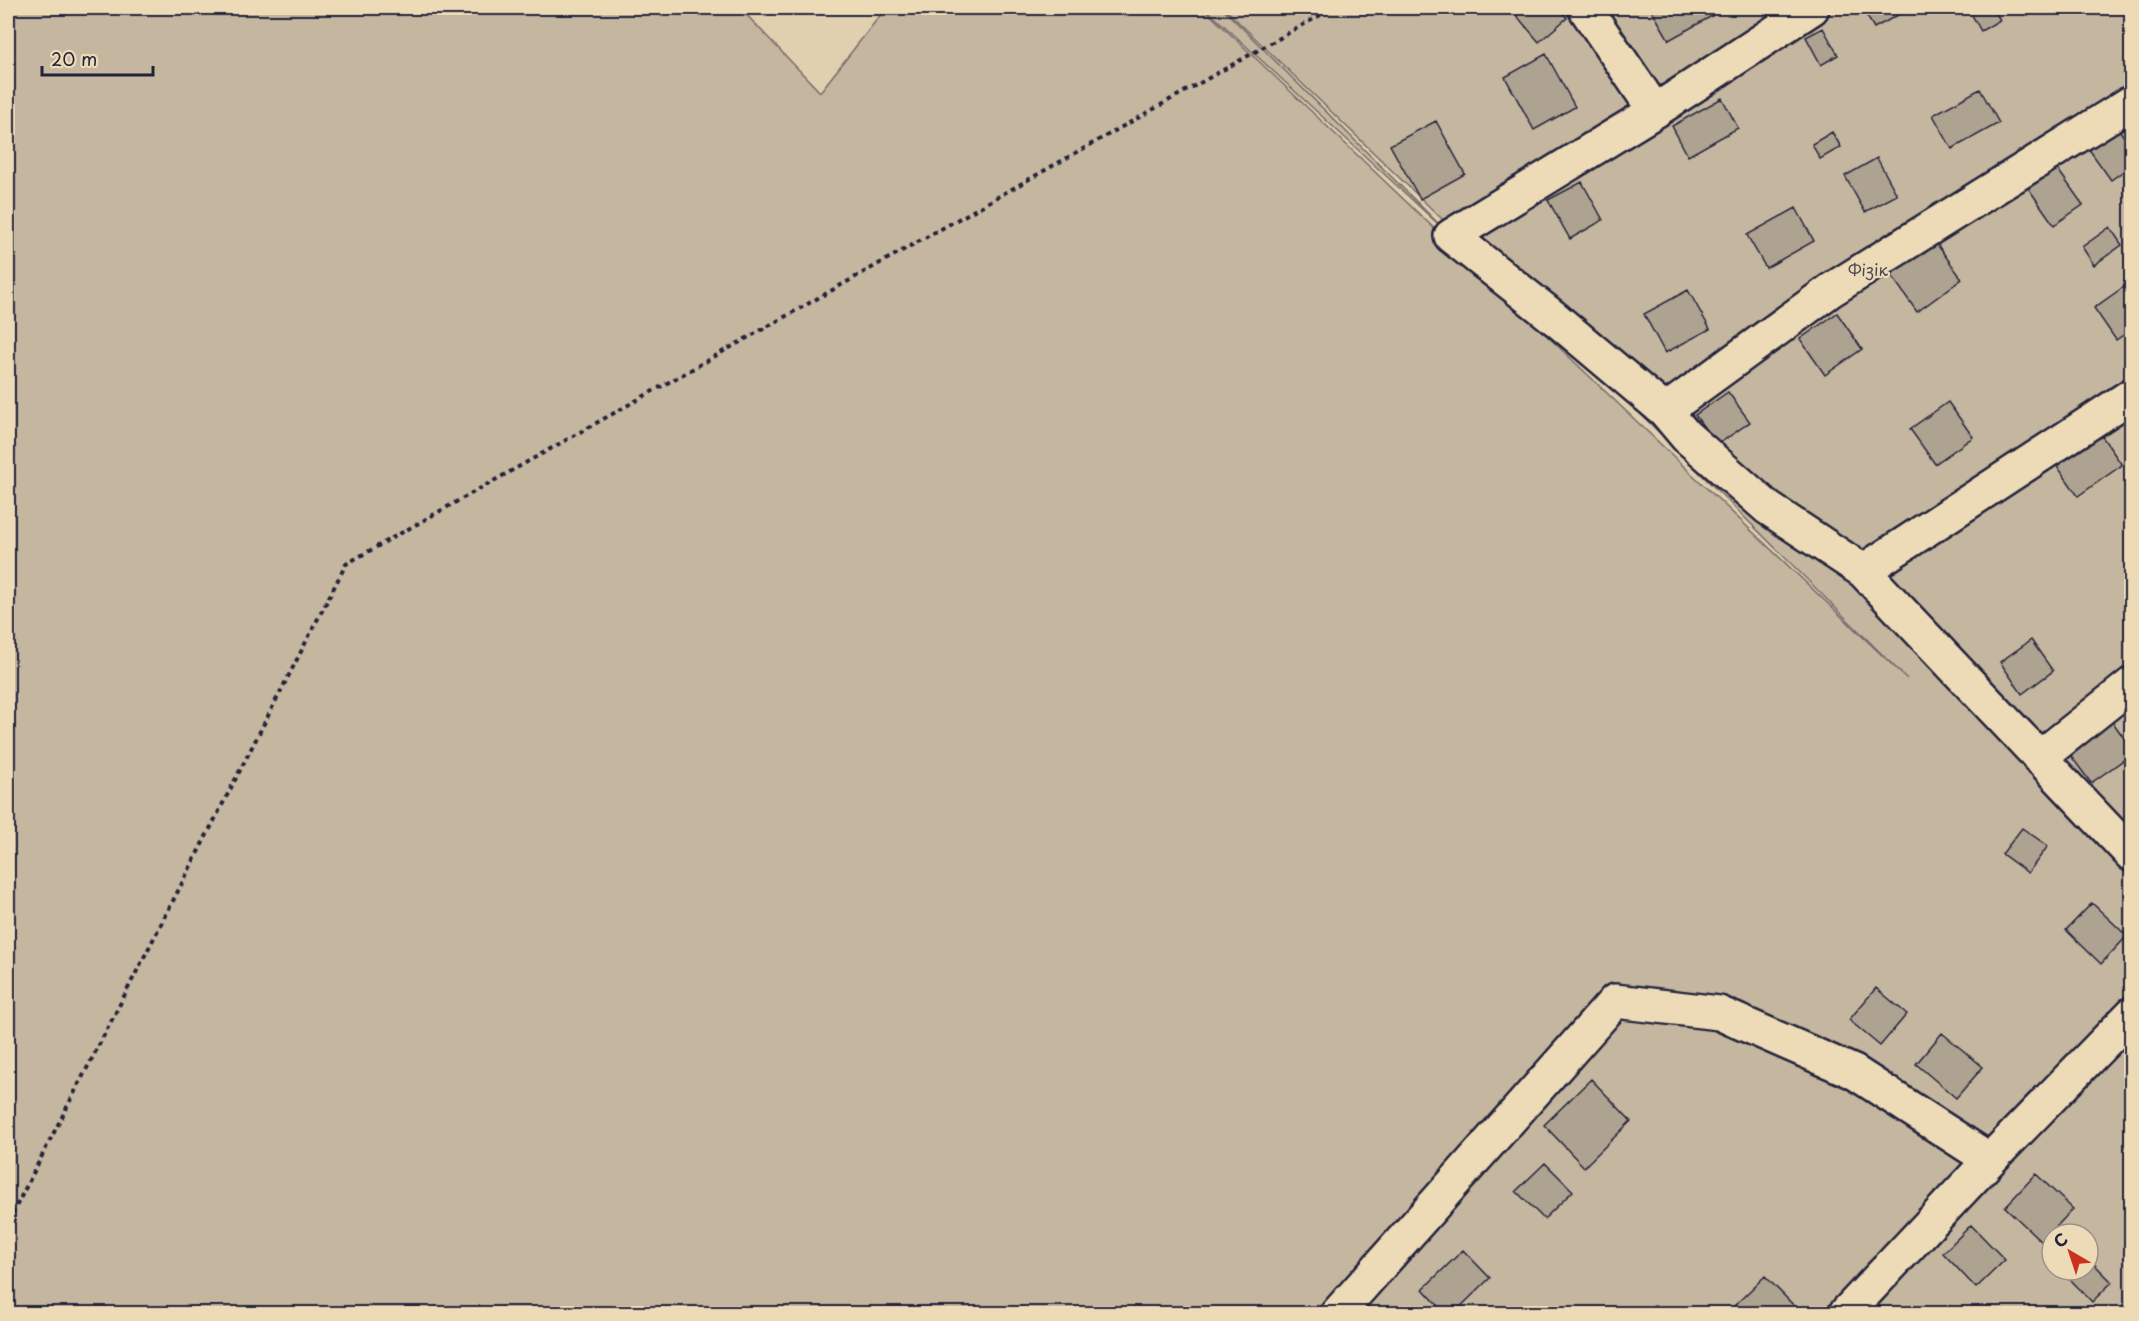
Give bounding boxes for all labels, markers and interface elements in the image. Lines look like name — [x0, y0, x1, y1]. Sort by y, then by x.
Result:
scale bar — [42, 39, 153, 77]
text: 20 m — [51, 45, 97, 72]
park label: Фізік — [1848, 257, 1889, 281]
north arrow — [2040, 1222, 2100, 1282]
text: С — [2048, 1226, 2072, 1253]

